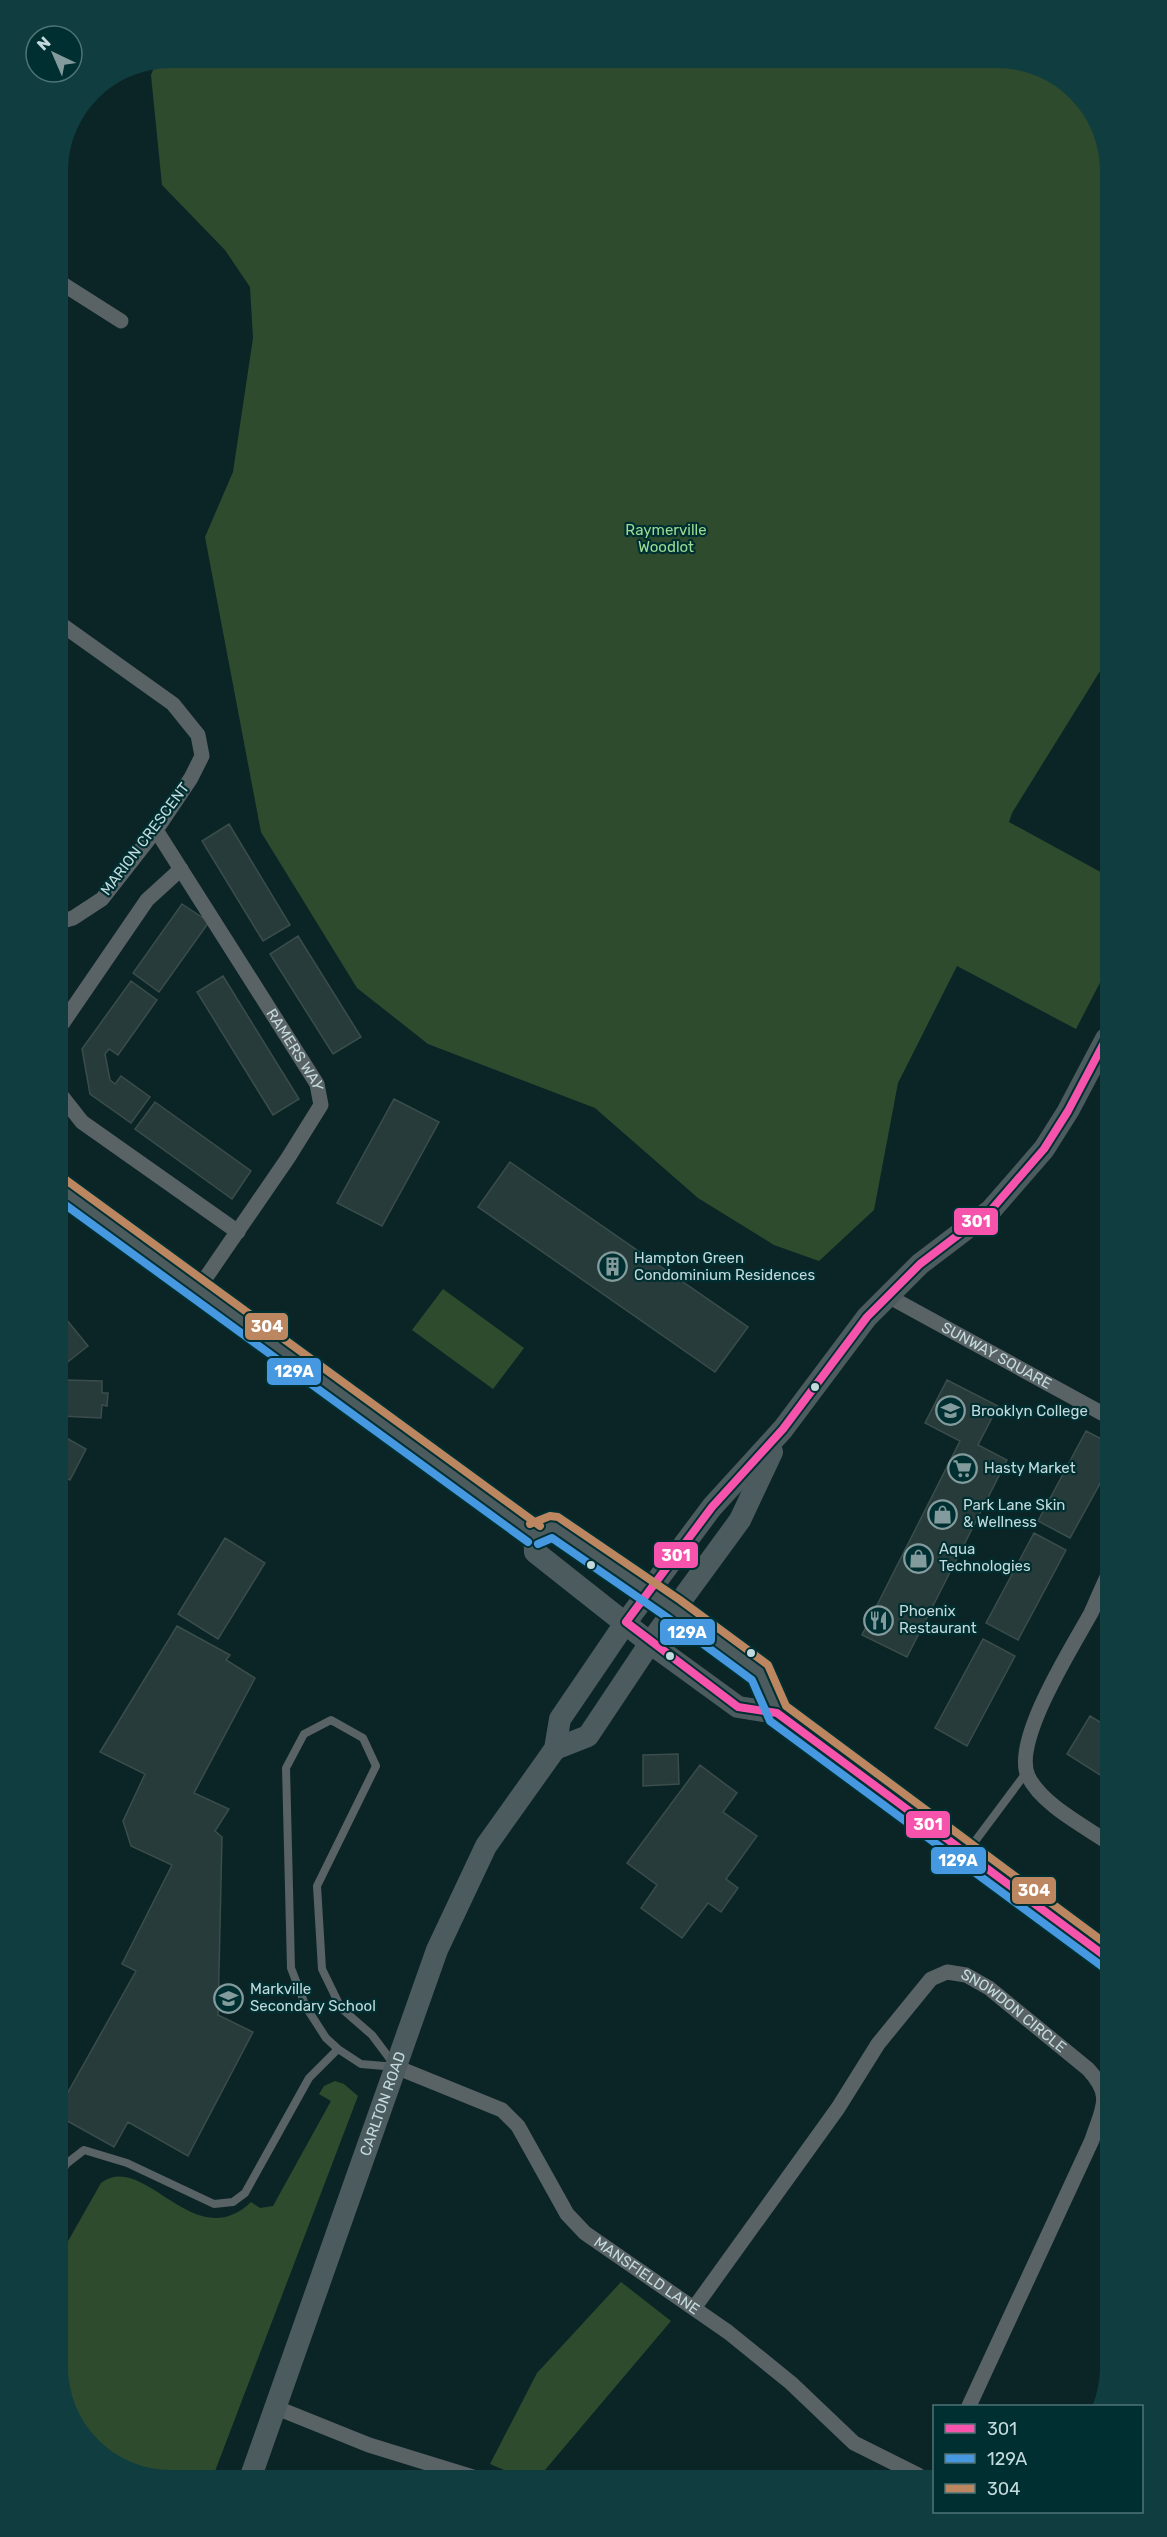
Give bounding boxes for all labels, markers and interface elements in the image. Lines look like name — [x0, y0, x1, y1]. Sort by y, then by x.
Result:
north arrow — [24, 24, 84, 84]
text: N — [33, 33, 55, 54]
park label: Raymerville Woodlot — [625, 521, 707, 556]
street label: MARION CRESCENT — [97, 779, 193, 899]
street label: RAMERS WAY — [262, 1005, 327, 1092]
line badge: 301 — [953, 1207, 999, 1236]
text: 301 — [961, 1212, 991, 1231]
place label: Hampton Green Condominium Residences — [634, 1249, 815, 1284]
building icon: Hampton Green Condominium Residences — [597, 1251, 629, 1283]
line badge: 304 — [244, 1312, 289, 1341]
text: 304 — [251, 1317, 283, 1336]
street label: SUNWAY SQUARE — [938, 1318, 1055, 1393]
line badge: 129A — [266, 1357, 322, 1386]
text: 129A — [274, 1362, 314, 1381]
unlabelled marker — [809, 1381, 821, 1393]
school or university icon: Brooklyn College — [934, 1395, 966, 1427]
place label: Brooklyn College — [971, 1402, 1088, 1420]
supermarket icon: Hasty Market — [947, 1452, 979, 1484]
place label: Hasty Market — [984, 1459, 1076, 1477]
place label: Park Lane Skin & Wellness — [963, 1496, 1065, 1531]
shop icon: Park Lane Skin & Wellness — [926, 1498, 958, 1530]
place label: Aqua Technologies — [939, 1540, 1031, 1575]
line badge: 301 — [653, 1541, 699, 1569]
shop icon: Aqua Technologies — [902, 1542, 934, 1574]
text: 301 — [661, 1546, 691, 1565]
unlabelled marker — [585, 1559, 597, 1571]
place label: Phoenix Restaurant — [899, 1602, 977, 1637]
restaurant icon: Phoenix Restaurant — [862, 1604, 894, 1636]
line badge: 129A — [659, 1618, 716, 1646]
text: 129A — [667, 1623, 707, 1642]
unlabelled marker — [745, 1647, 757, 1659]
unlabelled marker — [664, 1650, 676, 1662]
line badge: 301 — [905, 1810, 951, 1839]
text: 301 — [913, 1815, 943, 1834]
line badge: 129A — [930, 1846, 987, 1875]
text: 129A — [938, 1851, 978, 1870]
line badge: 304 — [1011, 1876, 1057, 1905]
text: 304 — [1018, 1881, 1050, 1900]
street label: SNOWDON CIRCLE — [958, 1965, 1070, 2056]
place label: Markville Secondary School — [250, 1980, 376, 2015]
school or university icon: Markville Secondary School — [213, 1982, 245, 2014]
street label: CARLTON ROAD — [356, 2049, 409, 2158]
street label: MANSFIELD LANE — [591, 2233, 703, 2319]
legend — [933, 2405, 1143, 2513]
text: 301 — [987, 2418, 1017, 2440]
text: 129A — [987, 2448, 1027, 2470]
text: 304 — [987, 2478, 1020, 2500]

